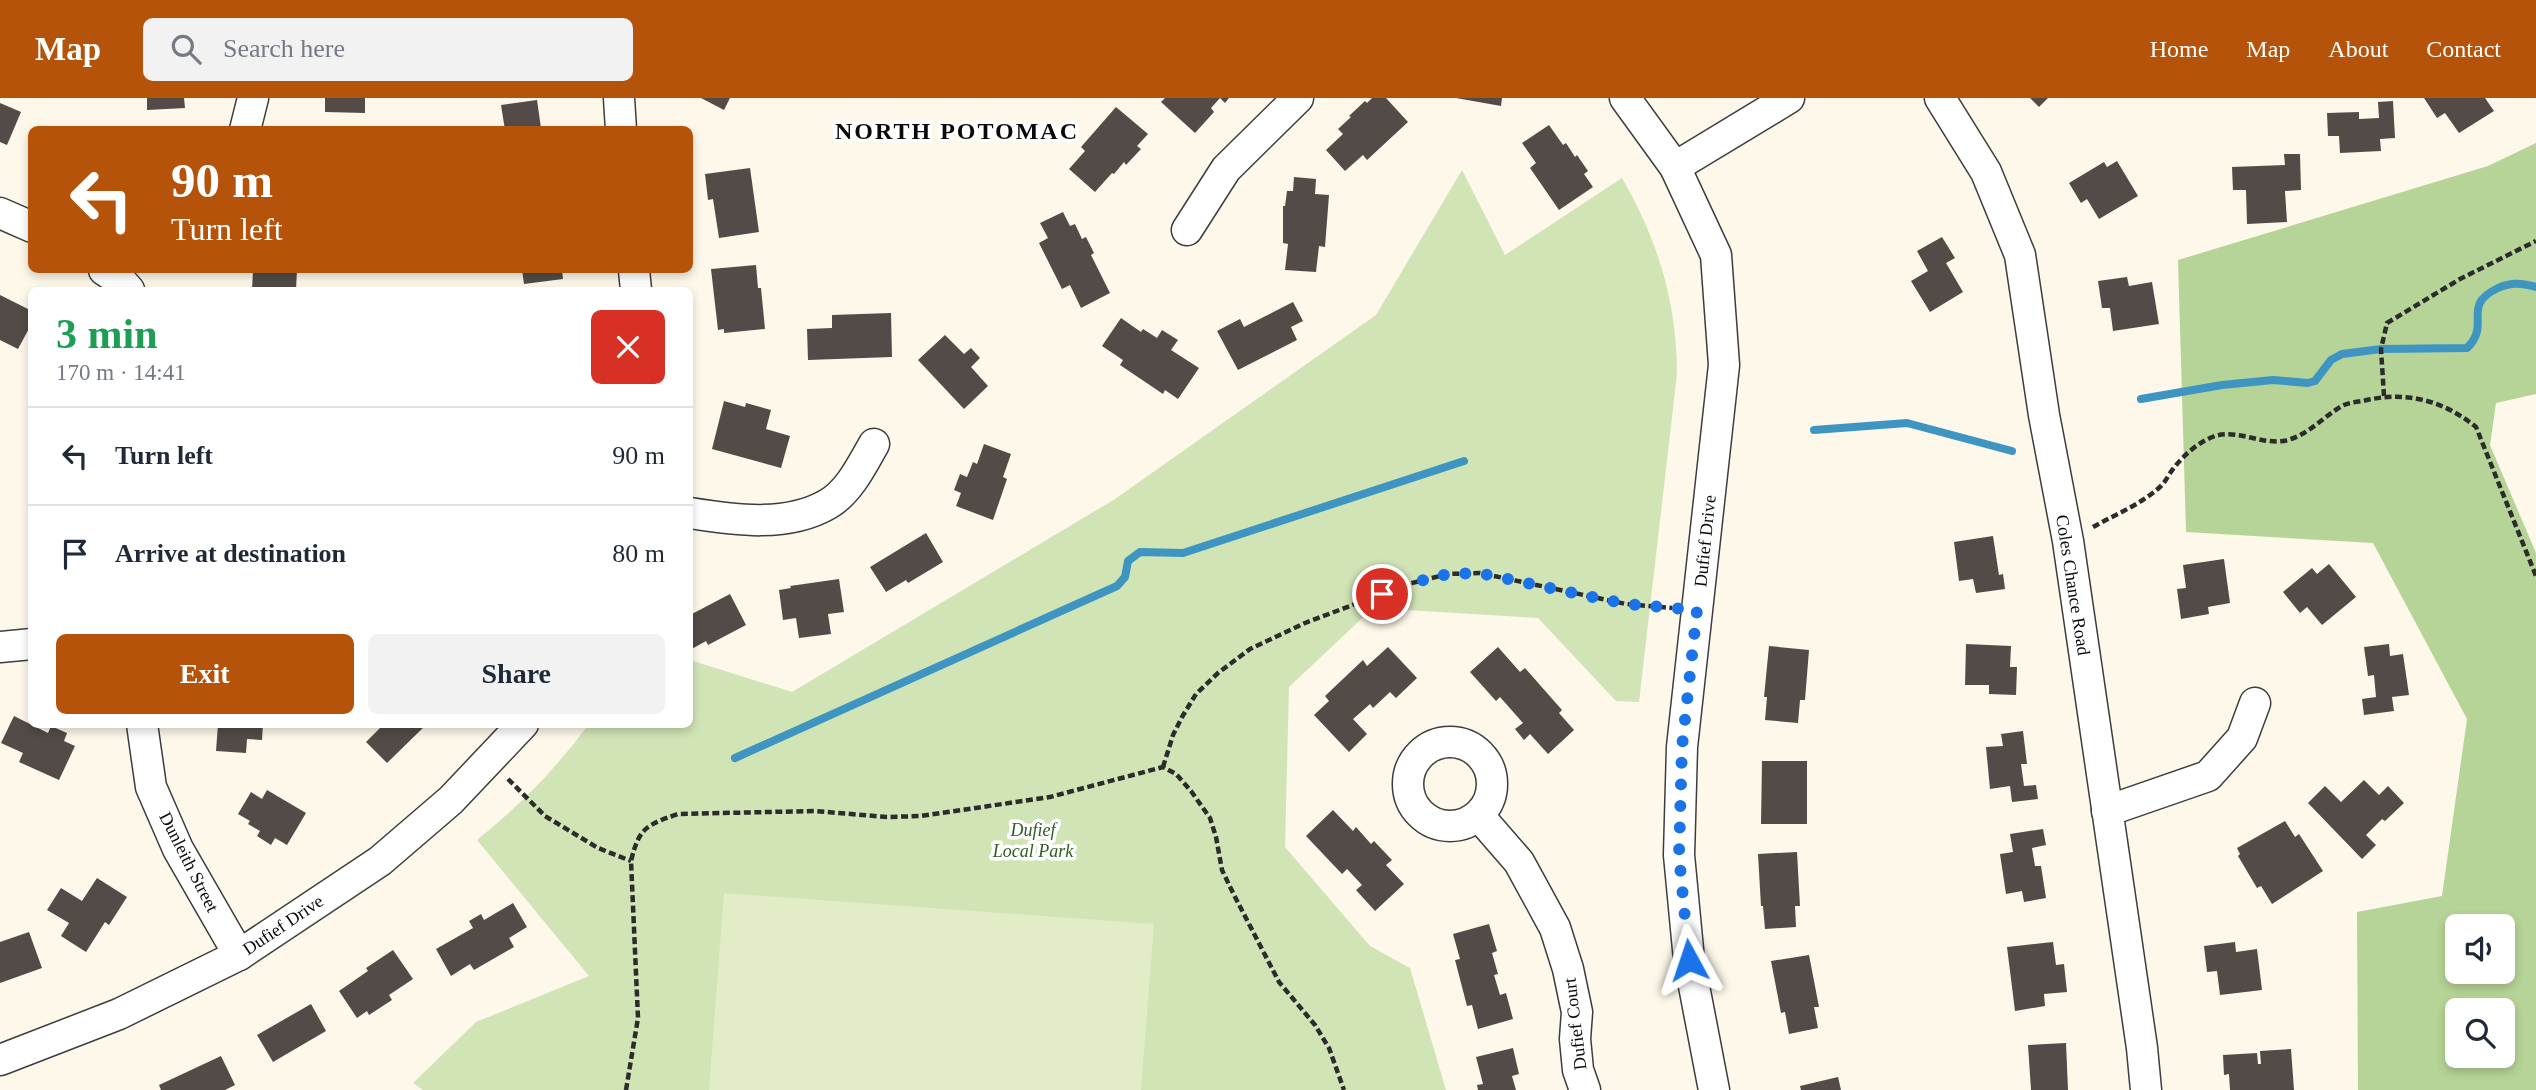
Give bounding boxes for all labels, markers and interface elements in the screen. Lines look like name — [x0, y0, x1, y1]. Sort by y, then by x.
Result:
search box — [143, 18, 633, 81]
icon: search — [167, 30, 205, 68]
text: Map — [35, 31, 101, 67]
text: Search here — [223, 34, 345, 63]
text: Home — [2150, 36, 2208, 62]
text: Map — [2246, 36, 2290, 62]
text: About — [2328, 36, 2388, 62]
text: Contact — [2426, 36, 2501, 62]
district label: NORTH POTOMAC — [835, 118, 1079, 144]
text: 90 m — [171, 153, 273, 208]
icon: left — [56, 154, 147, 245]
text: Turn left — [171, 211, 283, 247]
button: close — [591, 310, 665, 384]
text: 3 min — [56, 311, 158, 357]
text: 170 m · 14:41 — [56, 360, 186, 385]
icon: left — [56, 437, 94, 475]
text: Turn left — [115, 441, 213, 470]
text: 90 m — [612, 441, 665, 470]
street label: Dufief Drive — [1690, 494, 1720, 588]
street label: Coles Chance Road — [2052, 513, 2094, 657]
icon: arrive — [56, 535, 94, 573]
text: Arrive at destination — [115, 539, 346, 568]
text: 80 m — [612, 539, 665, 568]
pin — [1352, 564, 1412, 624]
icon: arrive — [1363, 575, 1401, 613]
button: Exit — [56, 634, 354, 714]
button: Share — [368, 634, 665, 714]
street label: Dunleith Street — [155, 809, 223, 915]
park label: Dufief Local Park — [992, 820, 1074, 861]
street label: Dufief Drive — [239, 891, 327, 959]
map controls — [2445, 914, 2515, 1068]
button: sound — [2445, 914, 2515, 984]
position arrow — [1652, 923, 1726, 997]
street label: Dufief Court — [1559, 977, 1591, 1071]
button: search — [2445, 998, 2515, 1068]

